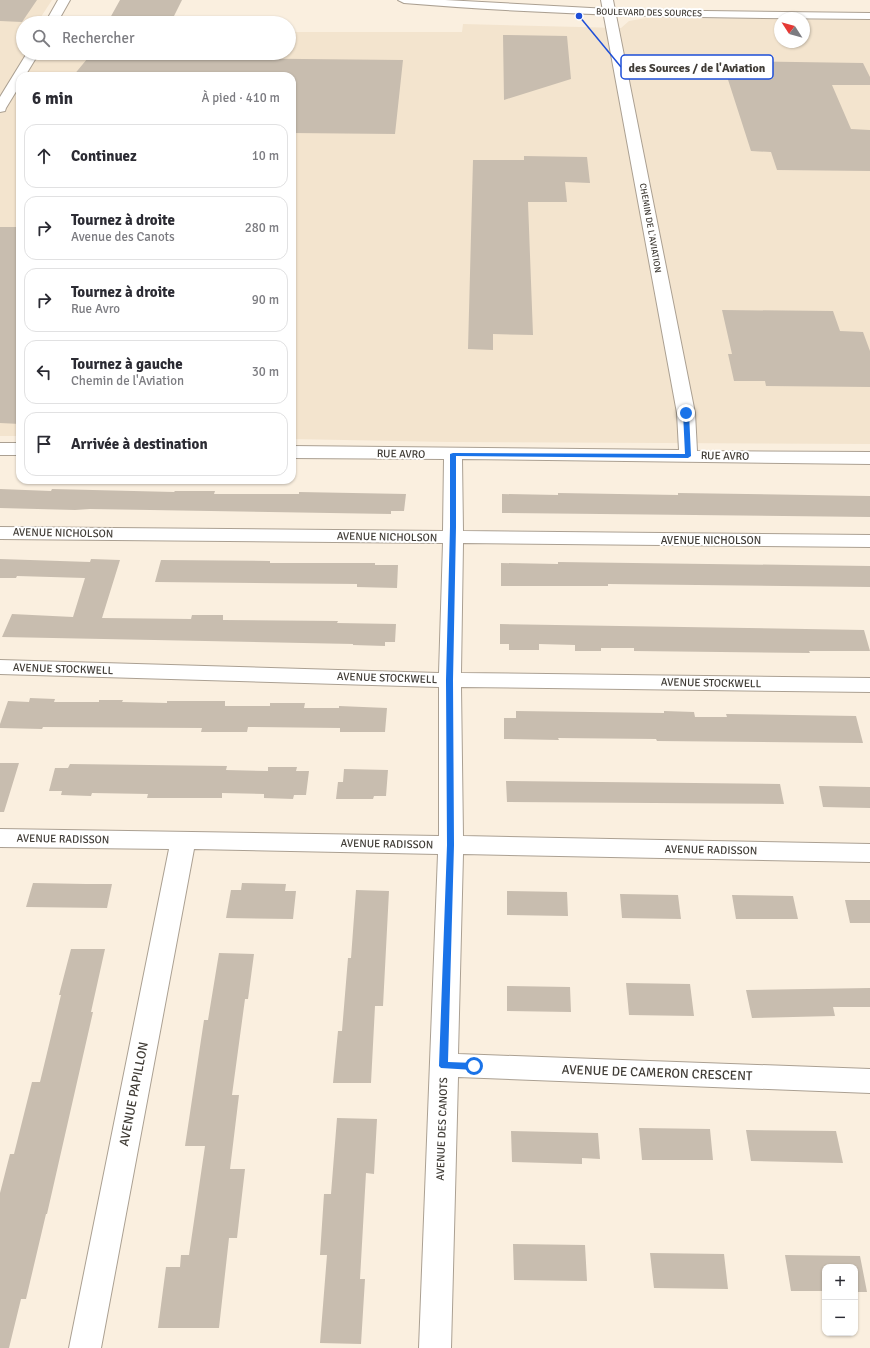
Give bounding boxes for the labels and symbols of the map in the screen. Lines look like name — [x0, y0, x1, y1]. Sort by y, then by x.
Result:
street label: BOULEVARD DES SOURCES — [596, 7, 702, 19]
north arrow — [774, 12, 810, 48]
callout: des Sources / de l'Aviation — [621, 55, 773, 79]
text: des Sources / de l'Aviation — [629, 61, 766, 76]
street label: CHEMIN DE L'AVIATION — [637, 182, 663, 274]
route end — [677, 404, 695, 422]
street label: RUE AVRO — [377, 447, 425, 461]
street label: RUE AVRO — [701, 449, 749, 463]
street label: AVENUE NICHOLSON — [13, 526, 113, 540]
street label: AVENUE NICHOLSON — [337, 530, 437, 544]
street label: AVENUE NICHOLSON — [661, 534, 761, 547]
street label: AVENUE STOCKWELL — [13, 661, 114, 677]
street label: AVENUE STOCKWELL — [337, 670, 438, 686]
street label: AVENUE STOCKWELL — [661, 676, 762, 690]
street label: AVENUE RADISSON — [17, 832, 109, 846]
street label: AVENUE RADISSON — [341, 837, 433, 851]
street label: AVENUE RADISSON — [665, 843, 757, 857]
street label: AVENUE PAPILLON — [116, 1040, 152, 1148]
route start — [465, 1057, 483, 1075]
street label: AVENUE DE CAMERON CRESCENT — [561, 1062, 753, 1084]
street label: AVENUE DES CANOTS — [434, 1077, 450, 1181]

